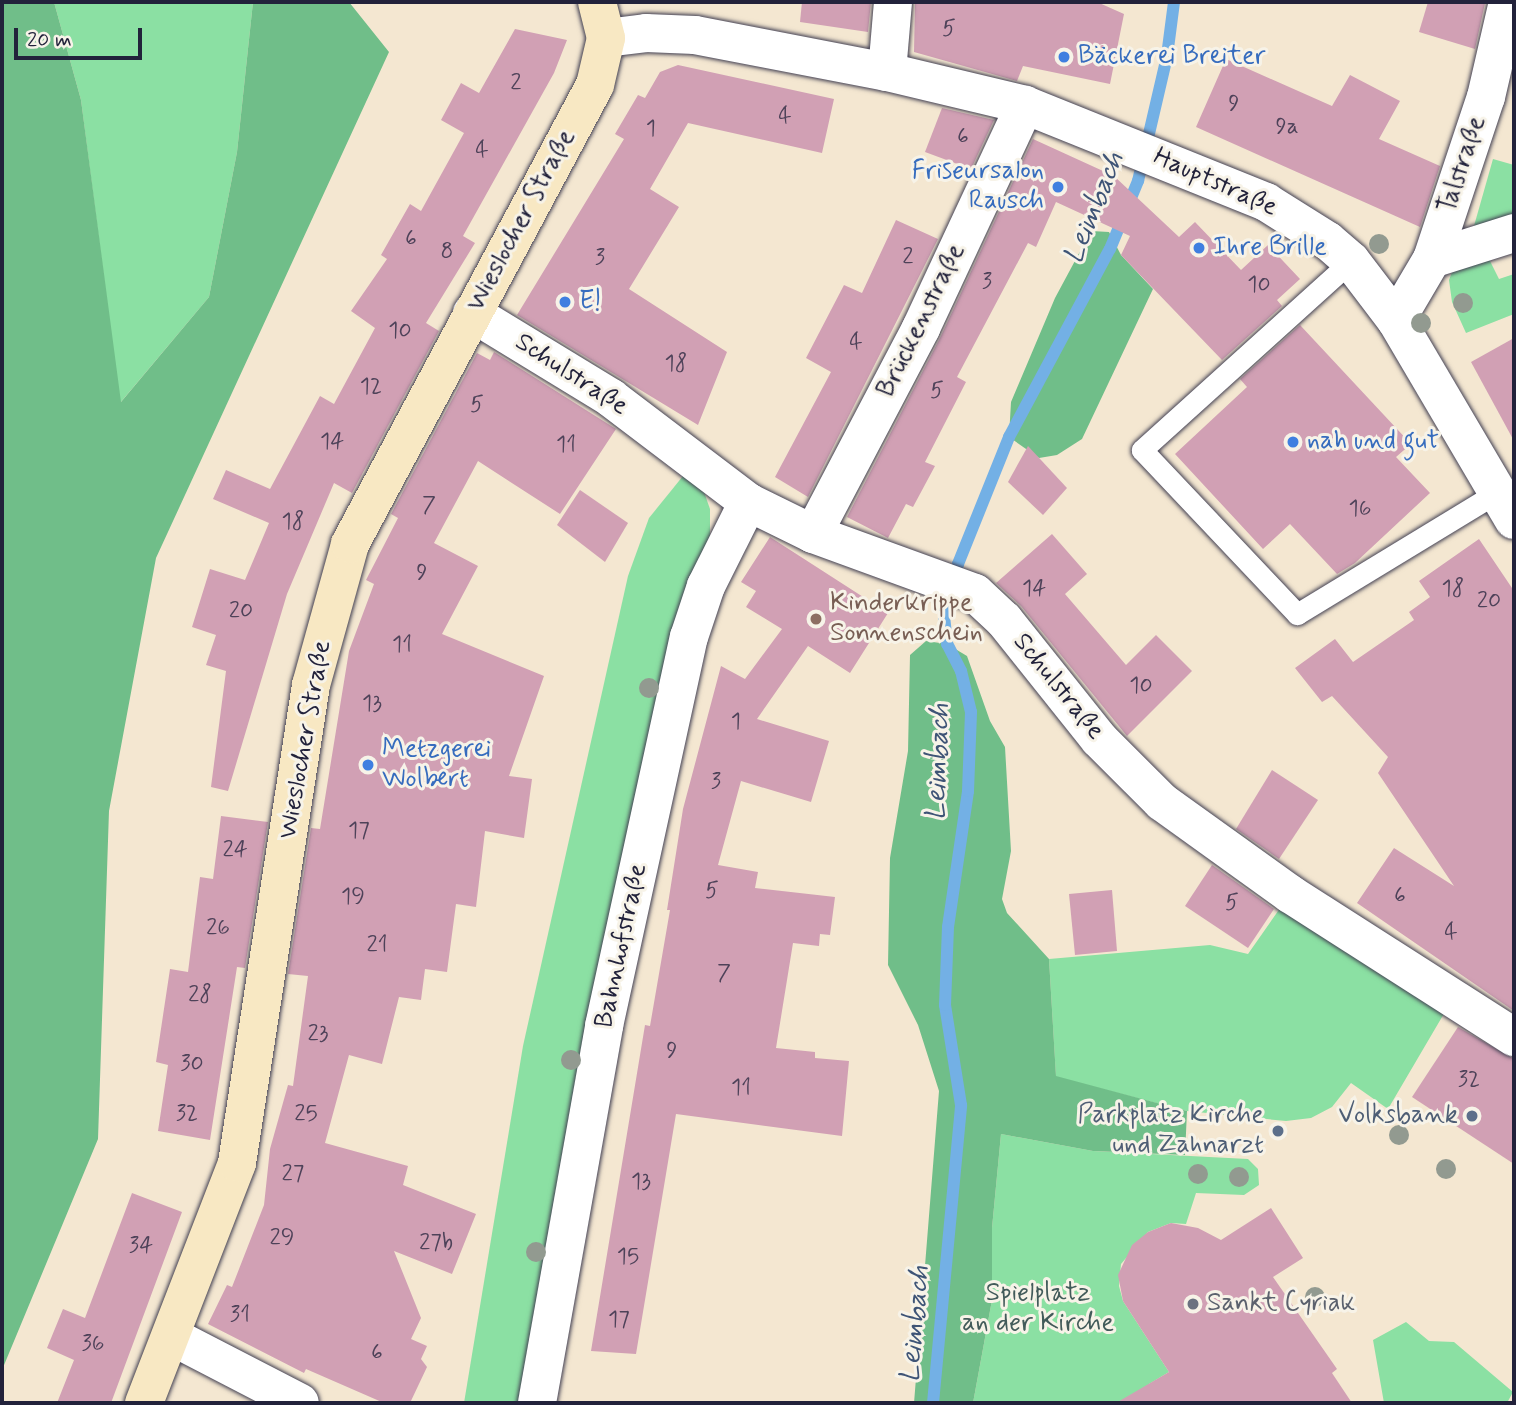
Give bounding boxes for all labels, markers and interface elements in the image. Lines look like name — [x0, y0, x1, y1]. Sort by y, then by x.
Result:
scale bar — [18, 14, 145, 58]
house number: 5 — [942, 15, 956, 43]
text: 20 m — [27, 26, 72, 54]
place label: Bäckerei Breiter — [1078, 41, 1265, 73]
marker: Bäckerei Breiter — [1056, 49, 1072, 65]
house number: 2 — [510, 69, 522, 97]
house number: 9 — [1228, 90, 1240, 118]
house number: 4 — [778, 102, 792, 130]
street label: Talstraße — [1433, 112, 1493, 218]
house number: 9a — [1275, 113, 1299, 141]
house number: 1 — [646, 115, 656, 143]
house number: 6 — [957, 123, 969, 151]
street label: Wieslocher Straße — [461, 125, 583, 317]
house number: 4 — [475, 136, 489, 164]
street label: Hauptstraße — [1148, 142, 1282, 224]
water label: Leimbach — [1057, 147, 1133, 269]
place label: Friseursalon Rausch — [912, 156, 1044, 218]
marker: Friseursalon Rausch — [1050, 179, 1066, 195]
house number: 6 — [405, 225, 417, 253]
place label: Ihre Brille — [1213, 232, 1326, 264]
house number: 8 — [441, 238, 453, 266]
street label: Brückenstraße — [871, 239, 973, 403]
marker: Ihre Brille — [1191, 240, 1207, 256]
house number: 2 — [902, 243, 914, 271]
house number: 3 — [595, 244, 605, 272]
house number: 3 — [982, 268, 992, 296]
house number: 10 — [1247, 271, 1271, 299]
place label: E! — [579, 286, 601, 318]
marker: E! — [557, 294, 573, 310]
house number: 10 — [388, 317, 412, 345]
street label: Schulstraße — [509, 327, 633, 423]
house number: 4 — [849, 328, 863, 356]
house number: 18 — [665, 350, 687, 378]
house number: 12 — [360, 373, 382, 401]
house number: 5 — [930, 377, 944, 405]
house number: 5 — [470, 391, 484, 419]
place label: nah und gut — [1307, 426, 1432, 458]
house number: 14 — [320, 428, 344, 456]
house number: 11 — [556, 431, 576, 459]
marker: nah und gut — [1285, 434, 1301, 450]
house number: 7 — [422, 492, 436, 520]
house number: 16 — [1349, 495, 1371, 523]
house number: 18 — [282, 508, 304, 536]
house number: 9 — [416, 559, 428, 587]
house number: 14 — [1022, 575, 1046, 603]
house number: 18 — [1442, 575, 1464, 603]
house number: 20 — [1477, 587, 1501, 615]
place label: Kinderkrippe Sonnenschein — [830, 588, 983, 650]
house number: 20 — [229, 597, 253, 625]
marker: Kinderkrippe Sonnenschein — [808, 611, 824, 627]
street label: Schulstraße — [1006, 627, 1110, 747]
house number: 11 — [392, 631, 412, 659]
street label: Wieslocher Straße — [273, 638, 339, 842]
house number: 10 — [1129, 672, 1153, 700]
house number: 13 — [362, 690, 382, 718]
water label: Leimbach — [920, 703, 958, 821]
house number: 1 — [731, 708, 741, 736]
place label: Metzgerei Wolbert — [382, 734, 491, 796]
marker: Metzgerei Wolbert — [360, 757, 376, 773]
house number: 3 — [711, 768, 721, 796]
house number: 17 — [348, 817, 370, 845]
house number: 24 — [222, 836, 248, 864]
street label: Bahnhofstraße — [589, 861, 655, 1031]
house number: 5 — [705, 877, 719, 905]
house number: 6 — [1394, 882, 1406, 910]
house number: 19 — [341, 883, 365, 911]
house number: 5 — [1225, 889, 1239, 917]
house number: 26 — [206, 914, 230, 942]
house number: 4 — [1444, 918, 1458, 946]
house number: 21 — [366, 931, 388, 959]
house number: 7 — [717, 960, 731, 988]
house number: 28 — [188, 981, 212, 1009]
house number: 23 — [308, 1020, 328, 1048]
house number: 9 — [666, 1037, 678, 1065]
house number: 30 — [180, 1050, 204, 1078]
house number: 32 — [1458, 1066, 1480, 1094]
house number: 11 — [731, 1074, 751, 1102]
house number: 32 — [176, 1100, 198, 1128]
house number: 25 — [294, 1100, 318, 1128]
place label: Parkplatz Kirche und Zahnarzt — [1078, 1100, 1264, 1162]
place label: Volksbank — [1338, 1100, 1458, 1132]
marker: Volksbank — [1464, 1108, 1480, 1124]
marker: Parkplatz Kirche und Zahnarzt — [1270, 1123, 1286, 1139]
house number: 27 — [282, 1160, 304, 1188]
house number: 13 — [631, 1168, 651, 1196]
house number: 29 — [270, 1224, 294, 1252]
house number: 27b — [419, 1229, 453, 1257]
house number: 34 — [129, 1232, 153, 1260]
house number: 15 — [617, 1243, 639, 1271]
water label: Leimbach — [894, 1264, 938, 1384]
park label: Spielplatz an der Kirche — [963, 1278, 1113, 1340]
place label: Sankt Cyriak — [1207, 1288, 1360, 1320]
marker: Sankt Cyriak — [1185, 1296, 1201, 1312]
house number: 31 — [230, 1301, 250, 1329]
house number: 17 — [608, 1306, 630, 1334]
house number: 36 — [81, 1330, 105, 1358]
house number: 6 — [371, 1339, 383, 1367]

